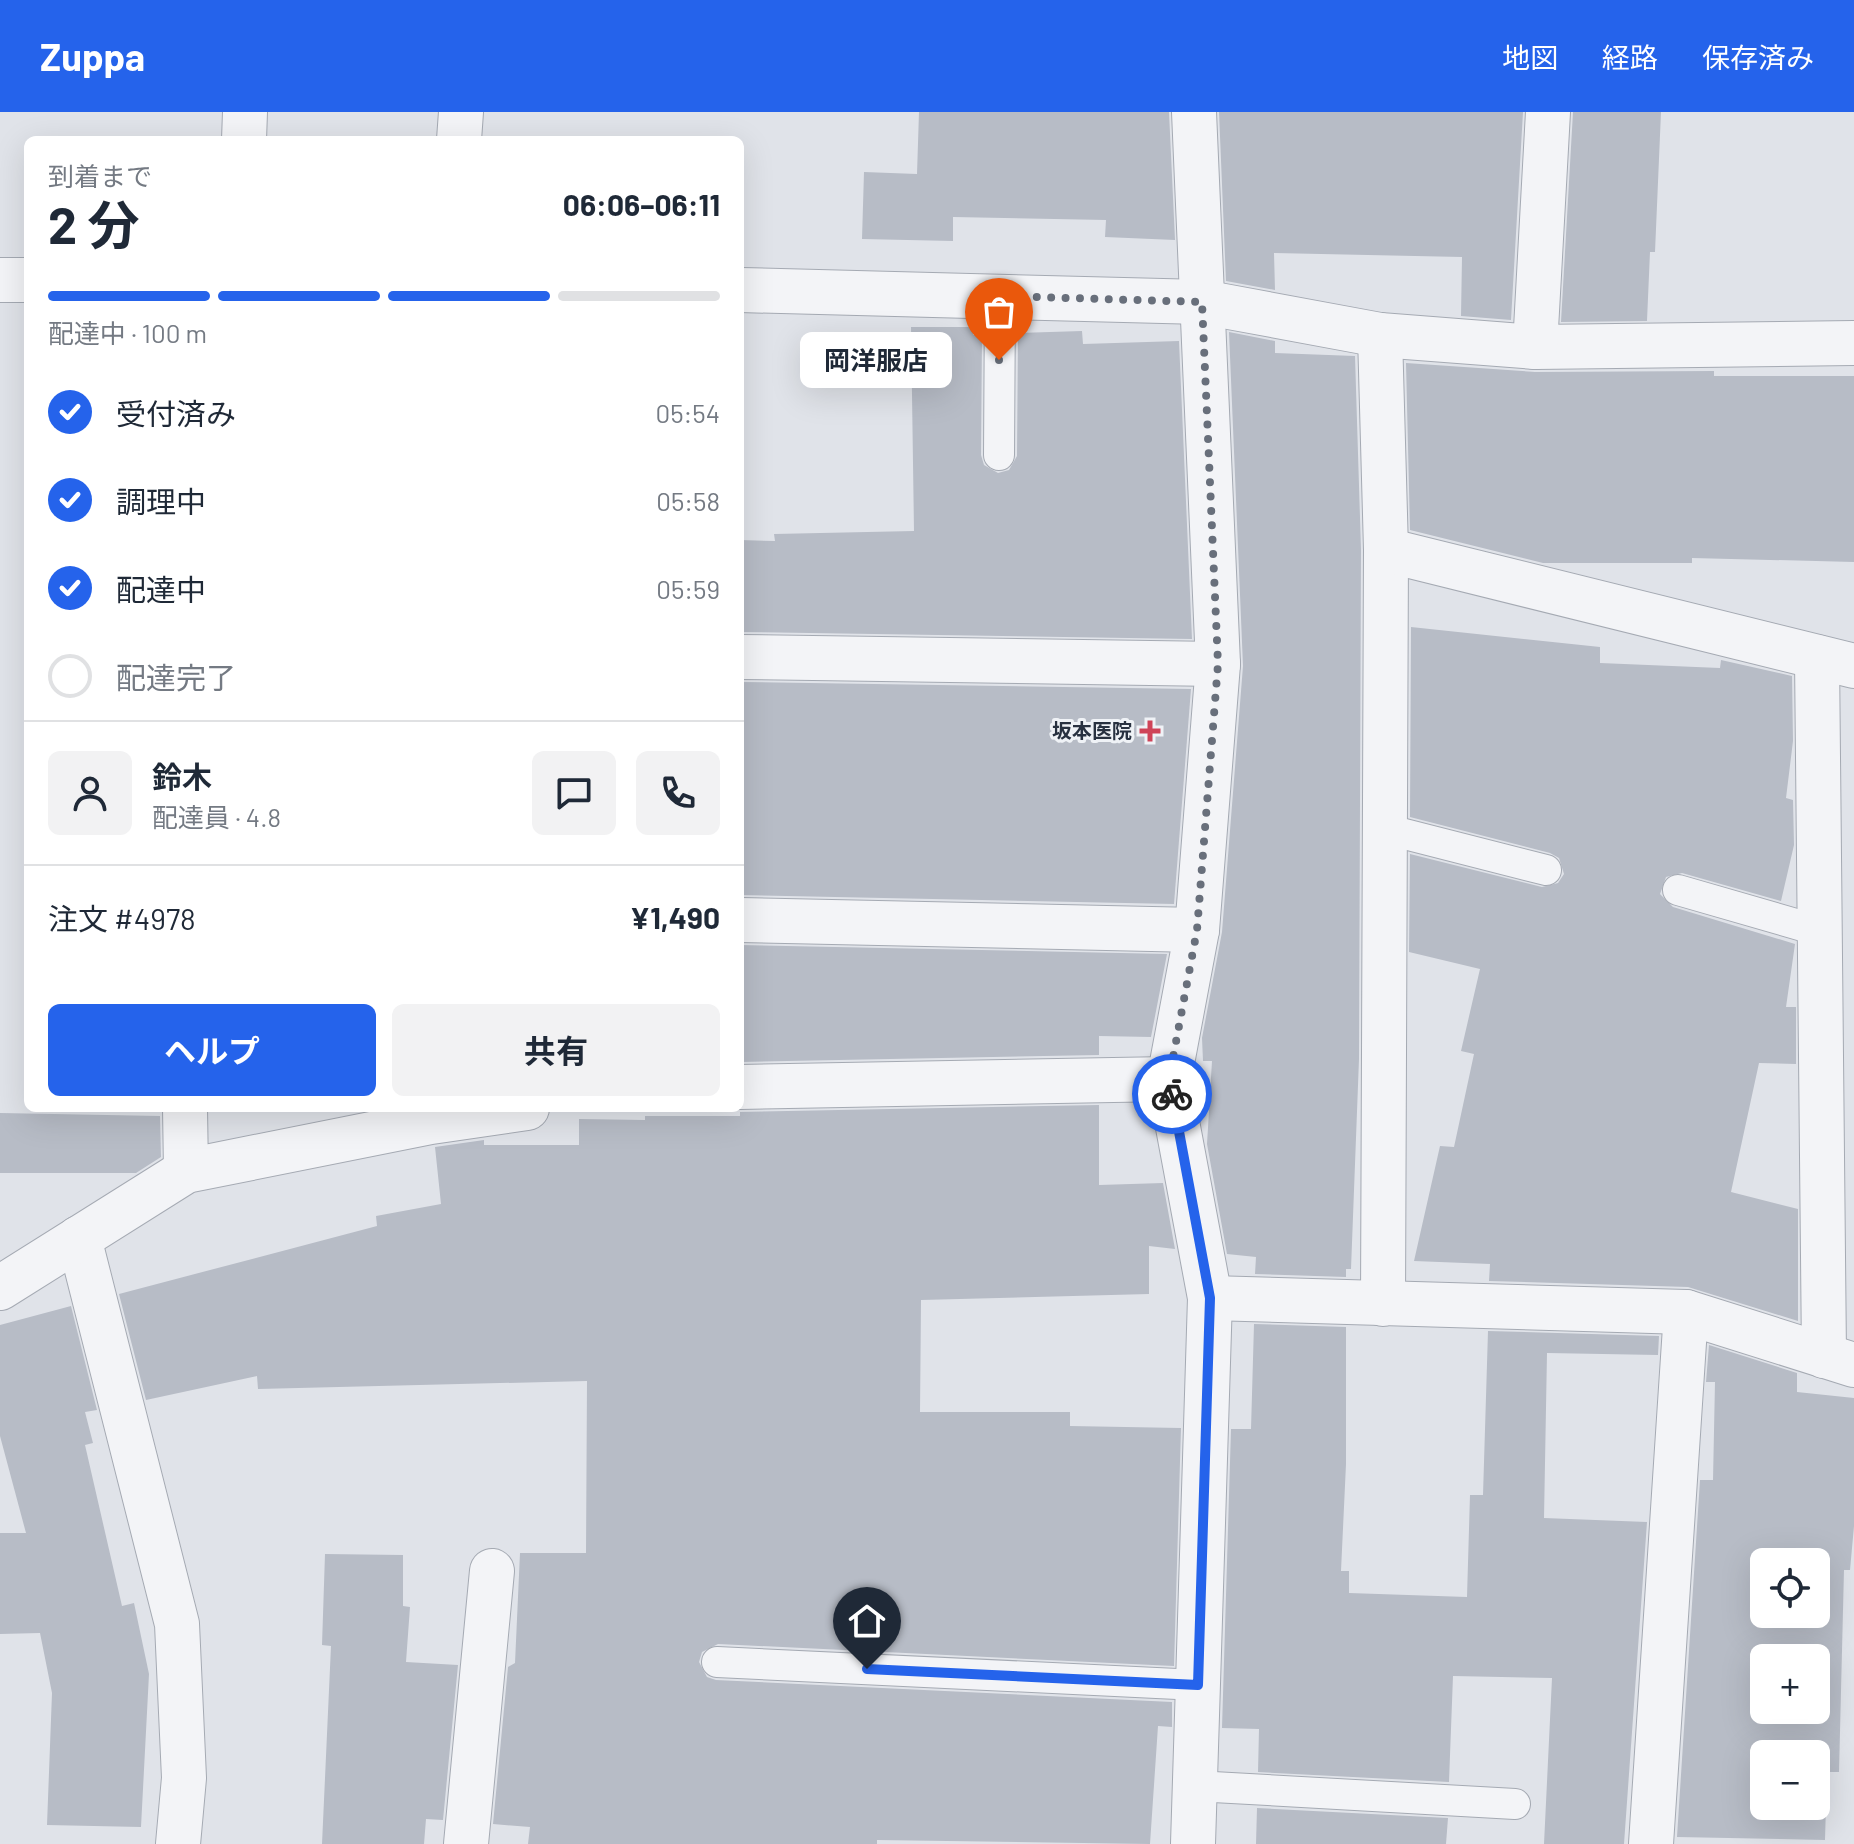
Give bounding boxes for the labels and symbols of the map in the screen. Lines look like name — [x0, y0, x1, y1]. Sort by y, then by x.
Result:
pin — [965, 278, 1033, 360]
callout: 岡洋服店 — [799, 332, 951, 388]
place label: 坂本医院 — [1052, 718, 1132, 742]
marker: 坂本医院 — [1139, 720, 1161, 742]
courier — [1132, 1054, 1212, 1134]
pin — [833, 1587, 901, 1669]

